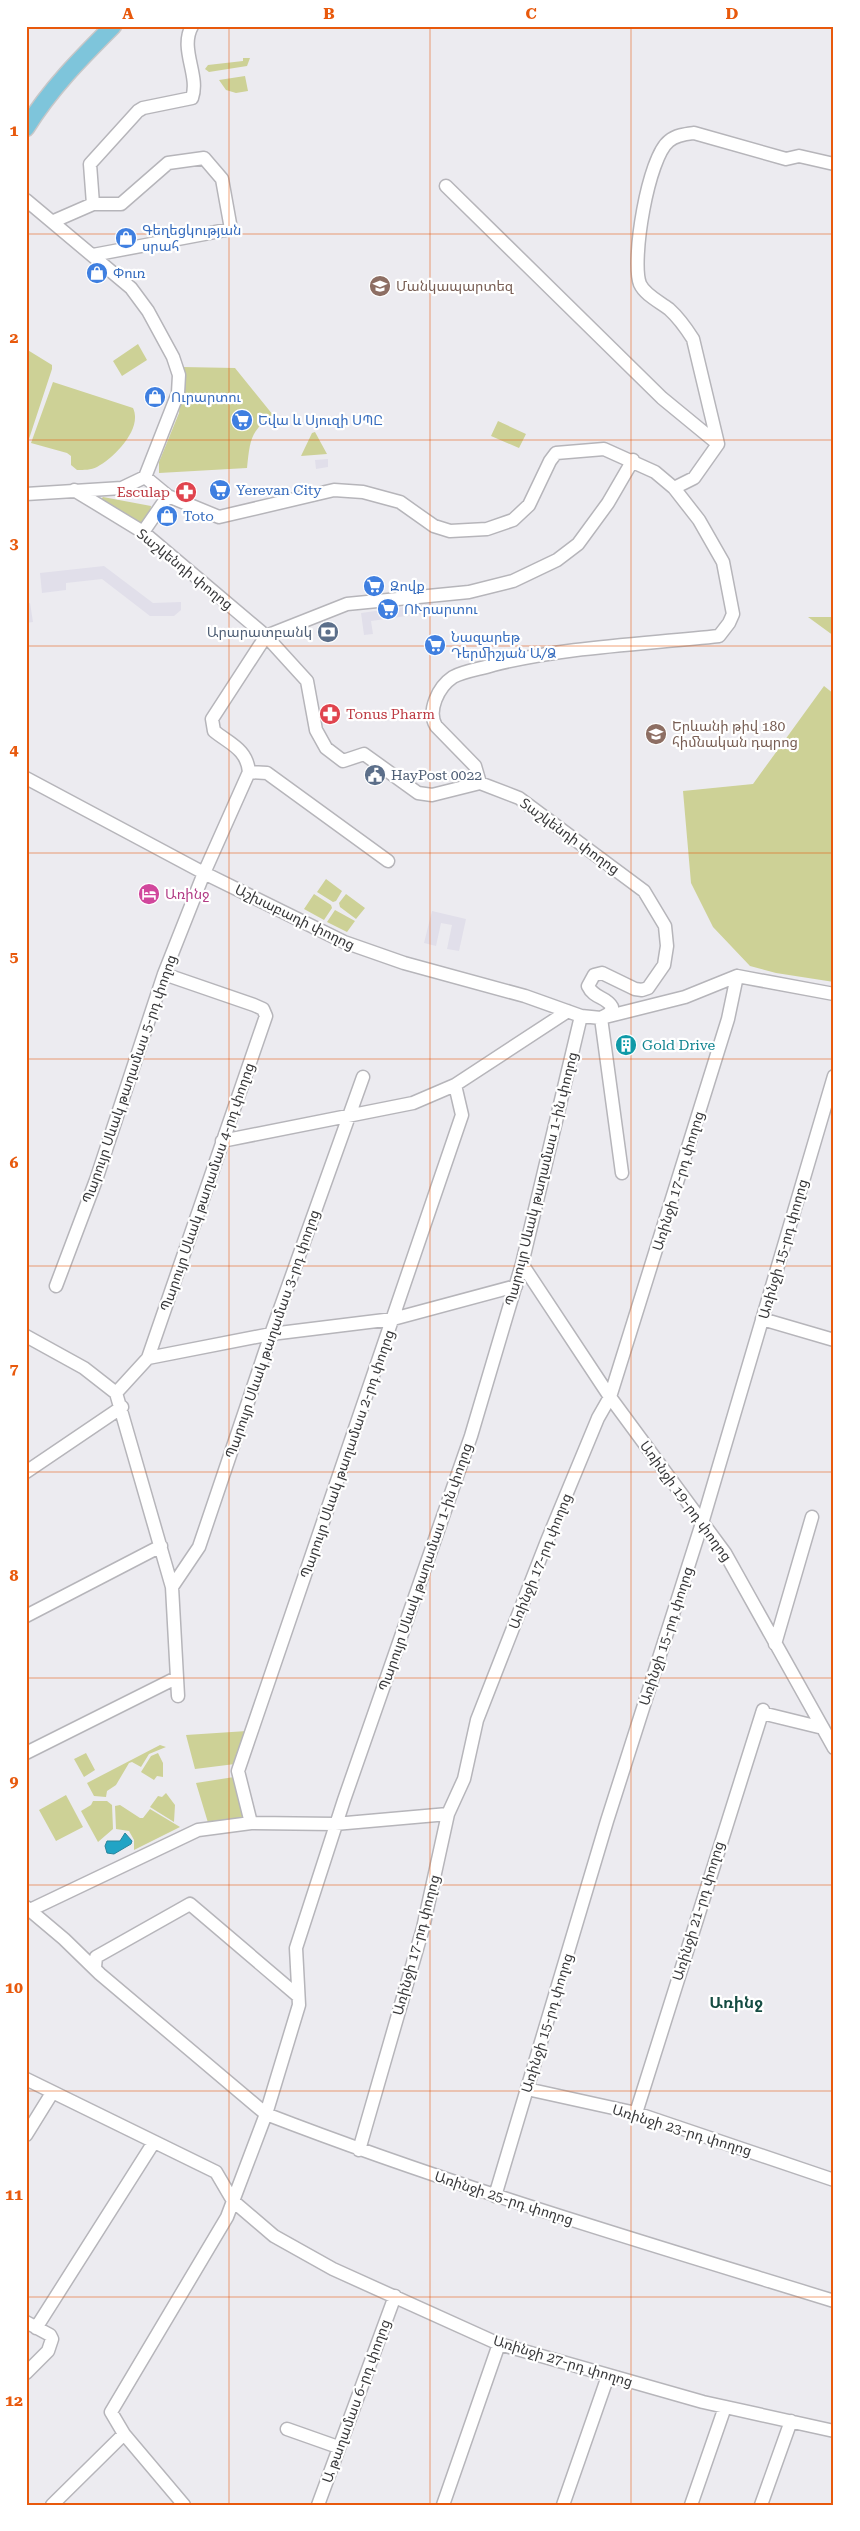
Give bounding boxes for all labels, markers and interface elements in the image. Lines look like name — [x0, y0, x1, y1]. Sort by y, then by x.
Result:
text: A — [122, 4, 134, 23]
text: B — [323, 4, 335, 23]
text: C — [525, 4, 537, 23]
text: D — [726, 4, 739, 23]
text: 1 — [10, 121, 19, 140]
place label: Գեղեցկության սրահ — [142, 222, 241, 254]
shop icon: Գեղեցկության սրահ — [114, 226, 138, 250]
shop icon: Փուռ — [85, 261, 109, 285]
place label: Փուռ — [113, 265, 146, 281]
school or university icon: Մանկապարտեզ — [368, 274, 392, 298]
place label: Մանկապարտեզ — [396, 278, 514, 294]
text: 2 — [10, 328, 19, 347]
shop icon: Ուրարտու — [143, 385, 167, 409]
place label: Ուրարտու — [171, 389, 241, 405]
supermarket icon: Եվա և Սյուզի ՍՊԸ — [230, 408, 254, 432]
place label: Եվա և Սյուզի ՍՊԸ — [258, 412, 383, 428]
supermarket icon: Yerevan City — [208, 478, 232, 502]
pharmacy icon: Esculap — [174, 480, 198, 504]
place label: Yerevan City — [236, 482, 322, 498]
place label: Esculap — [117, 484, 170, 500]
shop icon: Toto — [155, 504, 179, 528]
place label: Toto — [183, 508, 214, 524]
street label: Տաշկենդի փողոց — [134, 525, 236, 613]
text: 3 — [10, 534, 19, 553]
supermarket icon: Զովք — [362, 574, 386, 598]
place label: Զովք — [390, 578, 425, 594]
supermarket icon: ՈՒրարտու — [376, 597, 400, 621]
place label: ՈՒրարտու — [404, 601, 478, 617]
bank icon: Արարատբանկ — [316, 620, 340, 644]
place label: Արարատբանկ — [207, 624, 312, 640]
place label: Նազարեթ Դերմիշյան Ա/Ձ — [451, 629, 556, 661]
supermarket icon: Նազարեթ Դերմիշյան Ա/Ձ — [423, 633, 447, 657]
pharmacy icon: Tonus Pharm — [318, 702, 342, 726]
place label: Tonus Pharm — [346, 706, 435, 722]
place label: Երևանի թիվ 180 հիմնական դպրոց — [672, 718, 798, 750]
school or university icon: Երևանի թիվ 180 հիմնական դպրոց — [644, 722, 668, 746]
text: 4 — [10, 740, 19, 759]
public building icon: HayPost 0022 — [363, 763, 387, 787]
place label: HayPost 0022 — [391, 767, 482, 783]
street label: Տաշկենդի փողոց — [517, 795, 623, 877]
street label: Աշխաբադի փողոց — [233, 881, 357, 953]
hotel icon: Առինջ — [137, 882, 161, 906]
place label: Առինջ — [165, 886, 209, 902]
text: 5 — [10, 947, 19, 966]
street label: Պարույր Սևակ թաղամաս 5-րդ փողոց — [79, 952, 179, 1206]
building icon: Gold Drive — [614, 1033, 638, 1057]
place label: Gold Drive — [642, 1037, 715, 1053]
street label: Պարույր Սևակ թաղամաս 1-ին փողոց — [502, 1050, 580, 1308]
street label: Պարույր Սևակ թաղամաս 4-րդ փողոց — [157, 1060, 257, 1314]
street label: Առինջի 17-րդ փողոց — [649, 1109, 707, 1253]
text: 6 — [10, 1153, 19, 1172]
street label: Առինջի 15-րդ փողոց — [755, 1177, 811, 1321]
street label: Պարույր Սևակ թաղամաս 3-րդ փողոց — [222, 1207, 322, 1461]
street label: Պարույր Սևակ թաղամաս 2-րդ փողոց — [297, 1327, 397, 1581]
text: 7 — [10, 1359, 19, 1378]
street label: Առինջի 19-րդ փողոց — [637, 1438, 735, 1564]
street label: Պարույր Սևակ թաղամաս 1-ին փողոց — [375, 1441, 475, 1693]
street label: Առինջի 17-րդ փողոց — [505, 1491, 575, 1631]
street label: Առինջի 15-րդ փողոց — [636, 1565, 696, 1707]
text: 8 — [10, 1566, 19, 1585]
text: 9 — [10, 1772, 19, 1791]
street label: Առինջի 21-րդ փողոց — [669, 1839, 727, 1983]
street label: Առինջի 17-րդ փողոց — [389, 1873, 443, 2017]
street label: Առինջի 15-րդ փողոց — [518, 1951, 576, 2095]
text: 10 — [5, 1978, 23, 1997]
district label: Առինջ — [709, 1993, 763, 2012]
street label: Առինջի 23-րդ փողոց — [610, 2101, 754, 2159]
street label: Առինջի 25-րդ փողոց — [433, 2168, 575, 2228]
text: 11 — [5, 2185, 23, 2204]
street label: Ա թաղամաս 6-րդ փողոց — [319, 2317, 393, 2485]
street label: Առինջի 27-րդ փողոց — [491, 2332, 635, 2390]
text: 12 — [5, 2391, 23, 2410]

